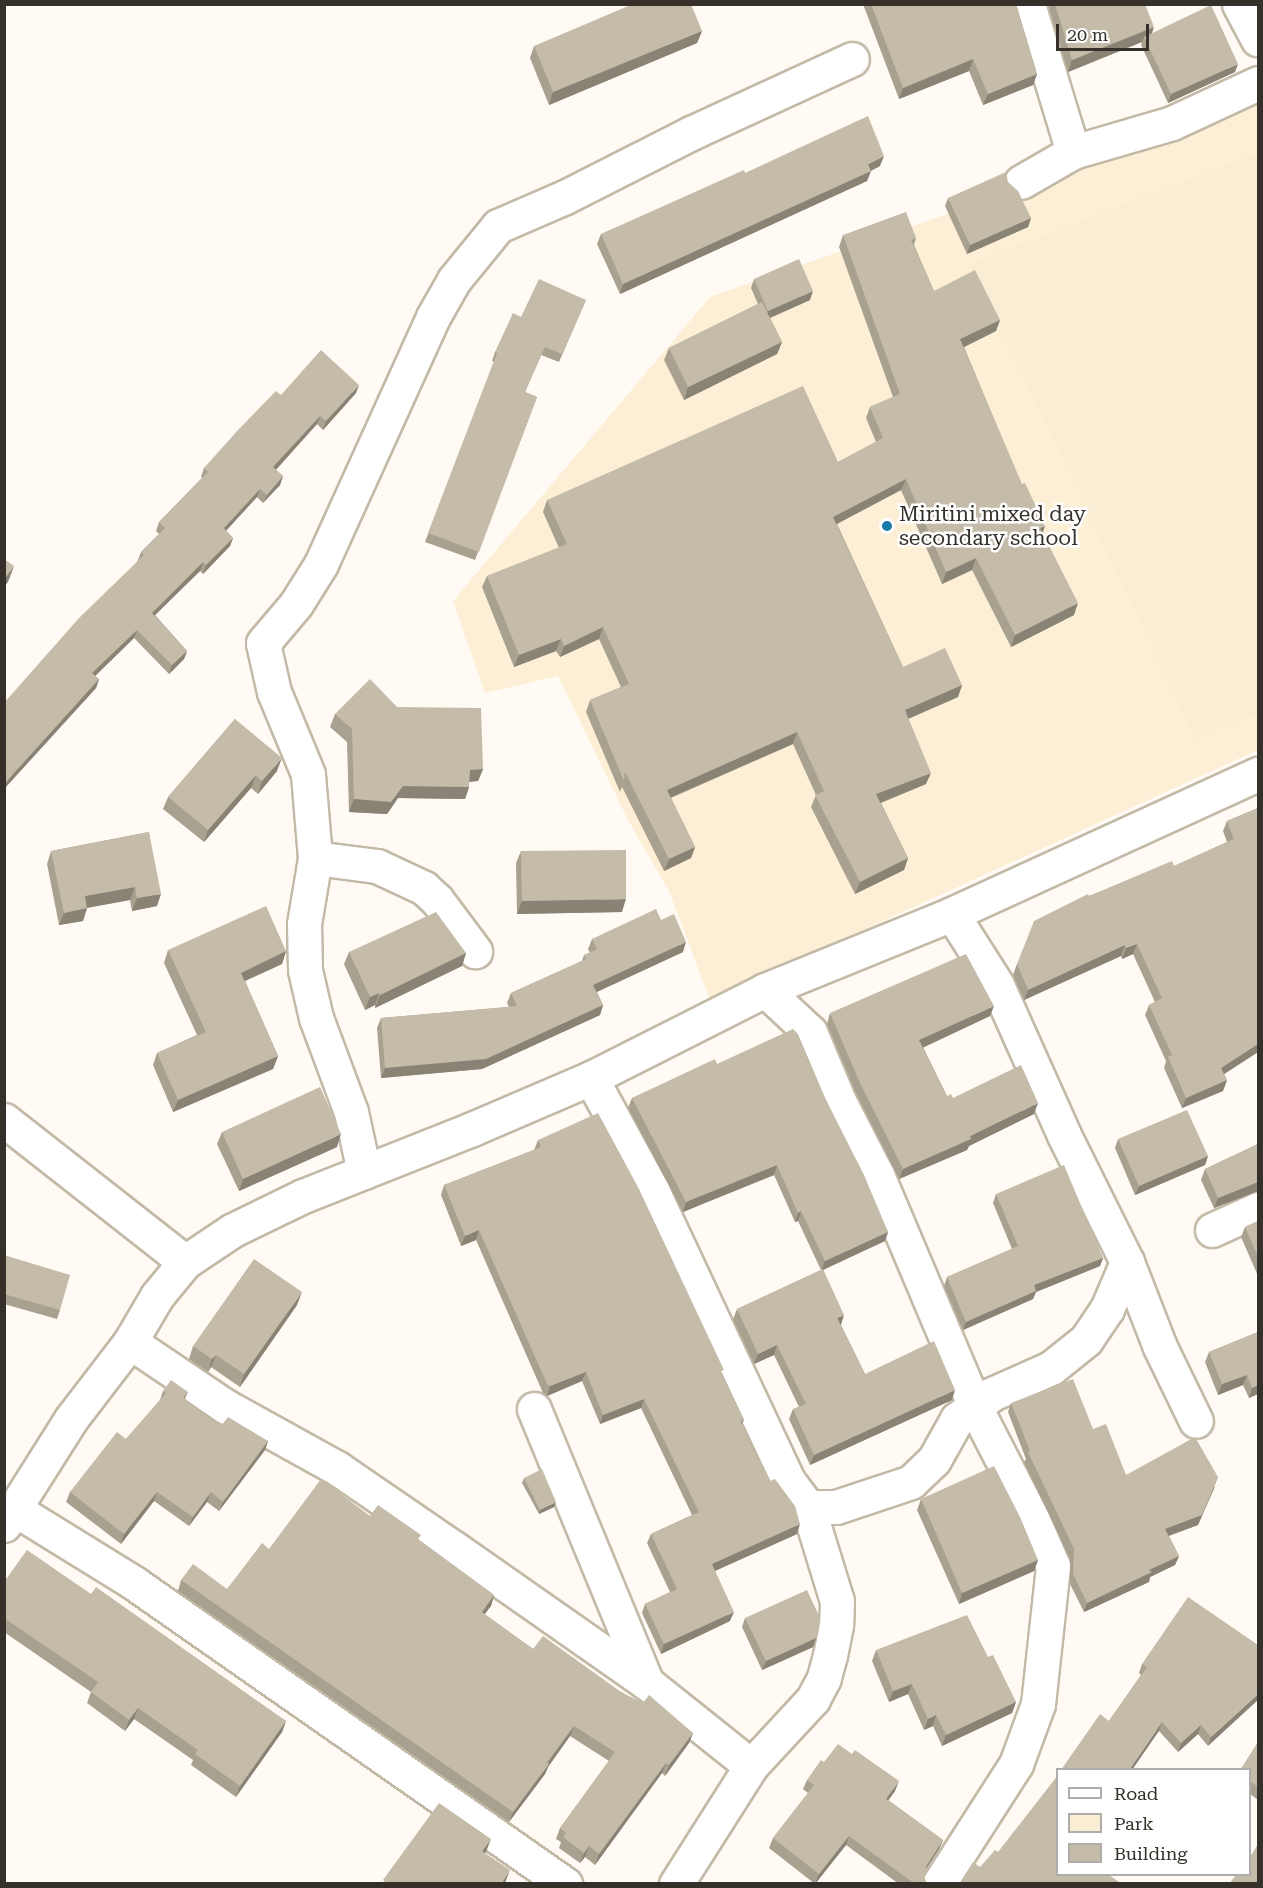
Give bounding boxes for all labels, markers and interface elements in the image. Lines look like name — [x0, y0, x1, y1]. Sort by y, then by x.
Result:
scale bar — [1059, 12, 1152, 50]
text: 20 m — [1067, 24, 1108, 45]
place label: Miritini mixed day secondary school — [899, 501, 1086, 551]
marker: Miritini mixed day secondary school — [880, 519, 894, 533]
legend — [1056, 1768, 1251, 1876]
text: Road — [1114, 1783, 1158, 1804]
text: Park — [1114, 1813, 1154, 1834]
text: Building — [1114, 1843, 1188, 1864]

